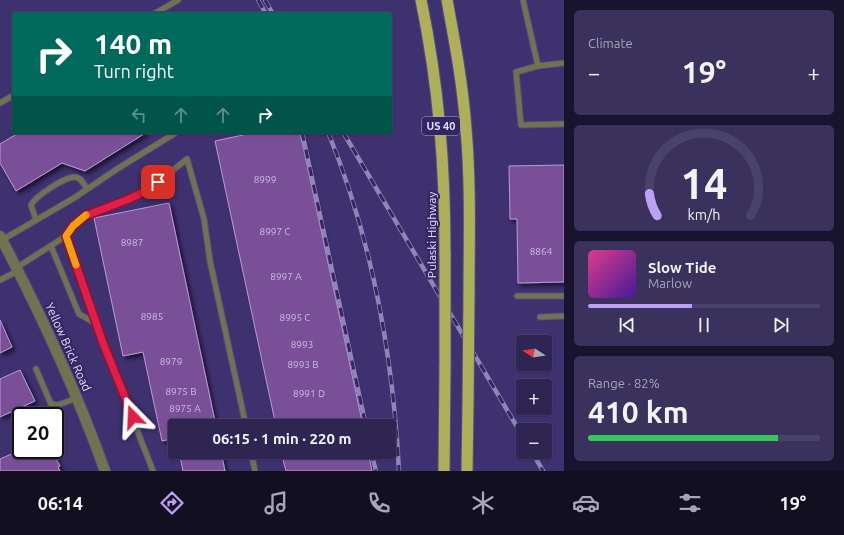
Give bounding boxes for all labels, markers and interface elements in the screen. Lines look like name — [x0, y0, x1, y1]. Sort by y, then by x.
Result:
icon: right — [28, 28, 80, 80]
text: 140 m — [94, 28, 172, 59]
text: Climate — [588, 36, 633, 50]
text: 19° — [682, 55, 726, 89]
text: − — [588, 60, 600, 85]
text: + — [808, 60, 820, 85]
text: Turn right — [94, 61, 174, 81]
icon: left — [128, 104, 150, 126]
icon: ahead — [170, 104, 192, 126]
icon: ahead — [212, 104, 234, 126]
icon: right — [254, 104, 276, 126]
road number: US 40 — [422, 117, 460, 135]
text: 14 — [681, 160, 727, 207]
pin — [141, 165, 175, 199]
icon: arrive — [147, 171, 169, 193]
house number: 8999 — [254, 174, 276, 185]
street label: Pulaski Highway — [425, 192, 438, 278]
text: km/h — [688, 206, 720, 222]
house number: 8997 C — [260, 226, 290, 237]
house number: 8987 — [121, 237, 143, 248]
house number: 8864 — [530, 246, 553, 257]
text: Slow Tide — [648, 259, 716, 276]
house number: 8997 A — [270, 271, 302, 282]
text: Marlow — [648, 276, 692, 290]
street label: Yellow Brick Road — [43, 301, 94, 393]
house number: 8985 — [141, 311, 163, 322]
house number: 8995 C — [280, 312, 310, 323]
icon: previous — [616, 314, 638, 336]
icon: pause — [693, 314, 715, 336]
icon: next — [770, 314, 792, 336]
north arrow — [516, 335, 552, 371]
map controls — [516, 335, 552, 459]
house number: 8993 — [291, 339, 313, 350]
house number: 8979 — [160, 356, 182, 367]
house number: 8993 B — [287, 359, 319, 370]
text: Range · 82% — [588, 376, 660, 390]
button: + — [516, 379, 552, 415]
house number: 8975 B — [165, 386, 197, 397]
house number: 8991 D — [293, 388, 325, 399]
text: 410 km — [588, 395, 689, 429]
position arrow — [112, 396, 154, 438]
house number: 8975 A — [169, 403, 201, 414]
speed limit sign: 20 — [12, 407, 64, 459]
button: − — [516, 423, 552, 459]
text: 06:15 · 1 min · 220 m — [213, 430, 351, 447]
icon: directions — [158, 489, 186, 517]
icon: music — [262, 489, 290, 517]
icon: phone — [365, 489, 393, 517]
icon: climate — [469, 489, 497, 517]
icon: car — [572, 489, 600, 517]
icon: filters — [676, 489, 704, 517]
text: 06:14 — [38, 493, 83, 513]
text: 19° — [780, 493, 806, 513]

